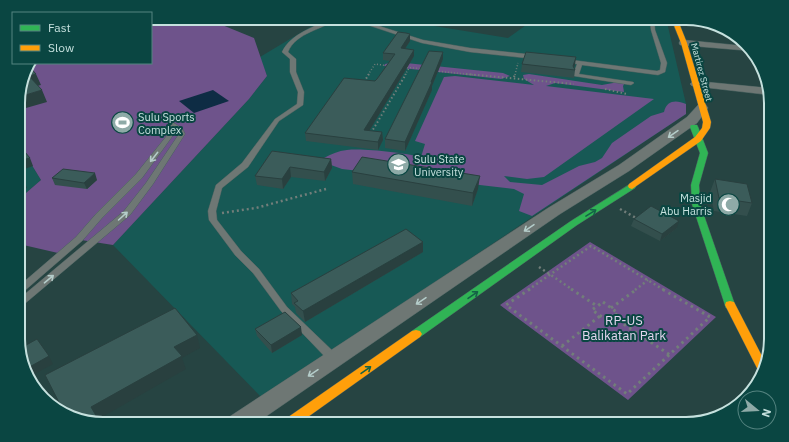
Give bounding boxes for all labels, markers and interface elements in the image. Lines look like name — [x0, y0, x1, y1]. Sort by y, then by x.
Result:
legend — [12, 12, 152, 64]
text: Fast — [48, 20, 71, 35]
text: Slow — [48, 40, 74, 55]
street label: Martirez Street — [689, 42, 715, 102]
sports icon: Sulu Sports Complex — [110, 110, 136, 136]
place label: Sulu Sports Complex — [138, 110, 195, 137]
one-way arrow — [668, 130, 679, 138]
one-way arrow — [150, 151, 159, 162]
school or university icon: Sulu State University — [385, 152, 411, 178]
place label: Sulu State University — [414, 152, 464, 179]
place label: Masjid Abu Harris — [660, 191, 712, 218]
mosque icon: Masjid Abu Harris — [715, 191, 741, 217]
one-way arrow — [585, 209, 596, 217]
one-way arrow — [117, 212, 127, 221]
one-way arrow — [524, 224, 535, 232]
one-way arrow — [43, 275, 54, 284]
one-way arrow — [467, 291, 478, 299]
one-way arrow — [416, 297, 427, 305]
park label: RP-US Balikatan Park — [582, 312, 666, 344]
one-way arrow — [360, 366, 371, 374]
one-way arrow — [308, 369, 319, 377]
north arrow — [737, 390, 777, 430]
text: N — [759, 407, 774, 419]

